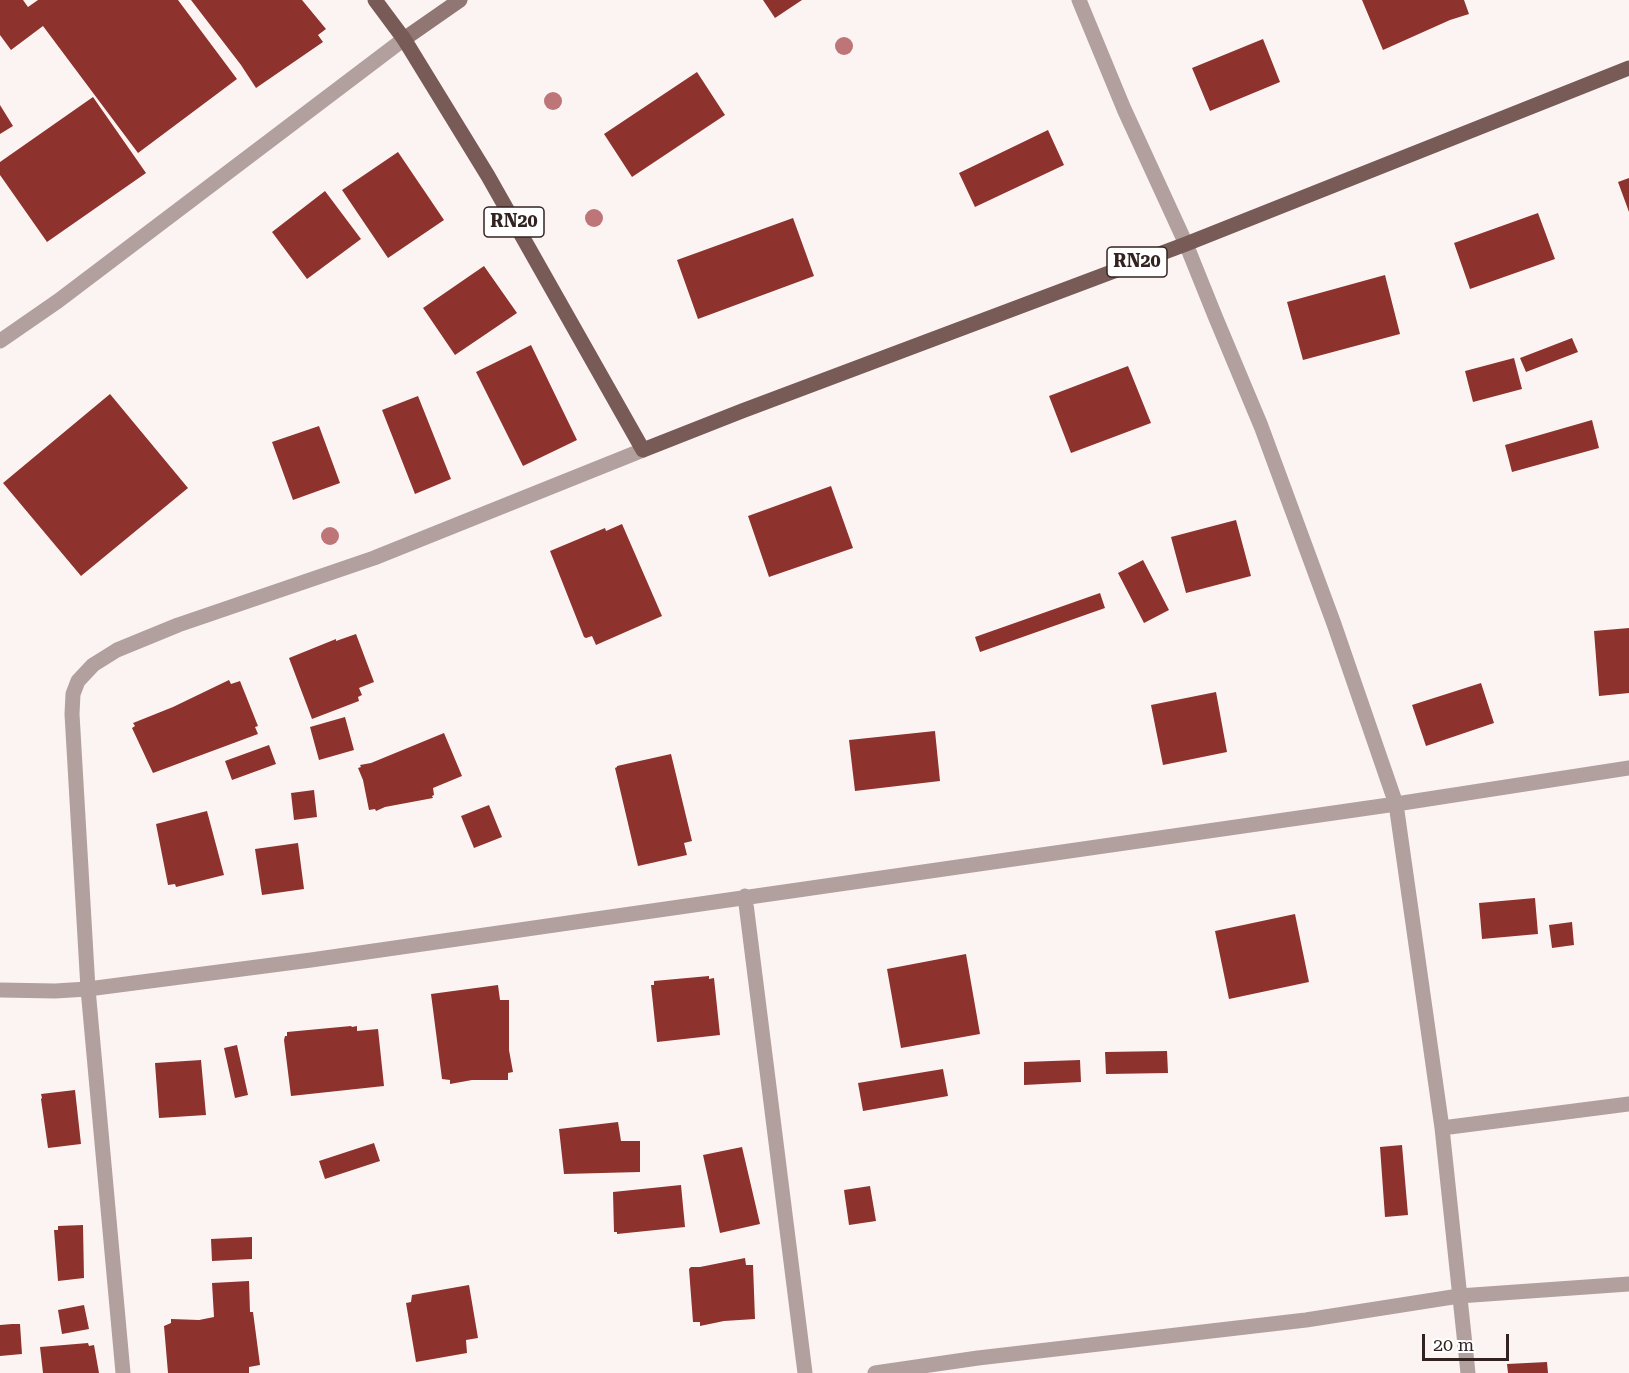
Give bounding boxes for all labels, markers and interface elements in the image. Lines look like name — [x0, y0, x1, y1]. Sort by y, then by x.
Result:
road number: RN20 — [484, 207, 544, 237]
road number: RN20 — [1107, 247, 1167, 277]
scale bar — [1425, 1322, 1512, 1360]
text: 20 m — [1433, 1334, 1474, 1355]

